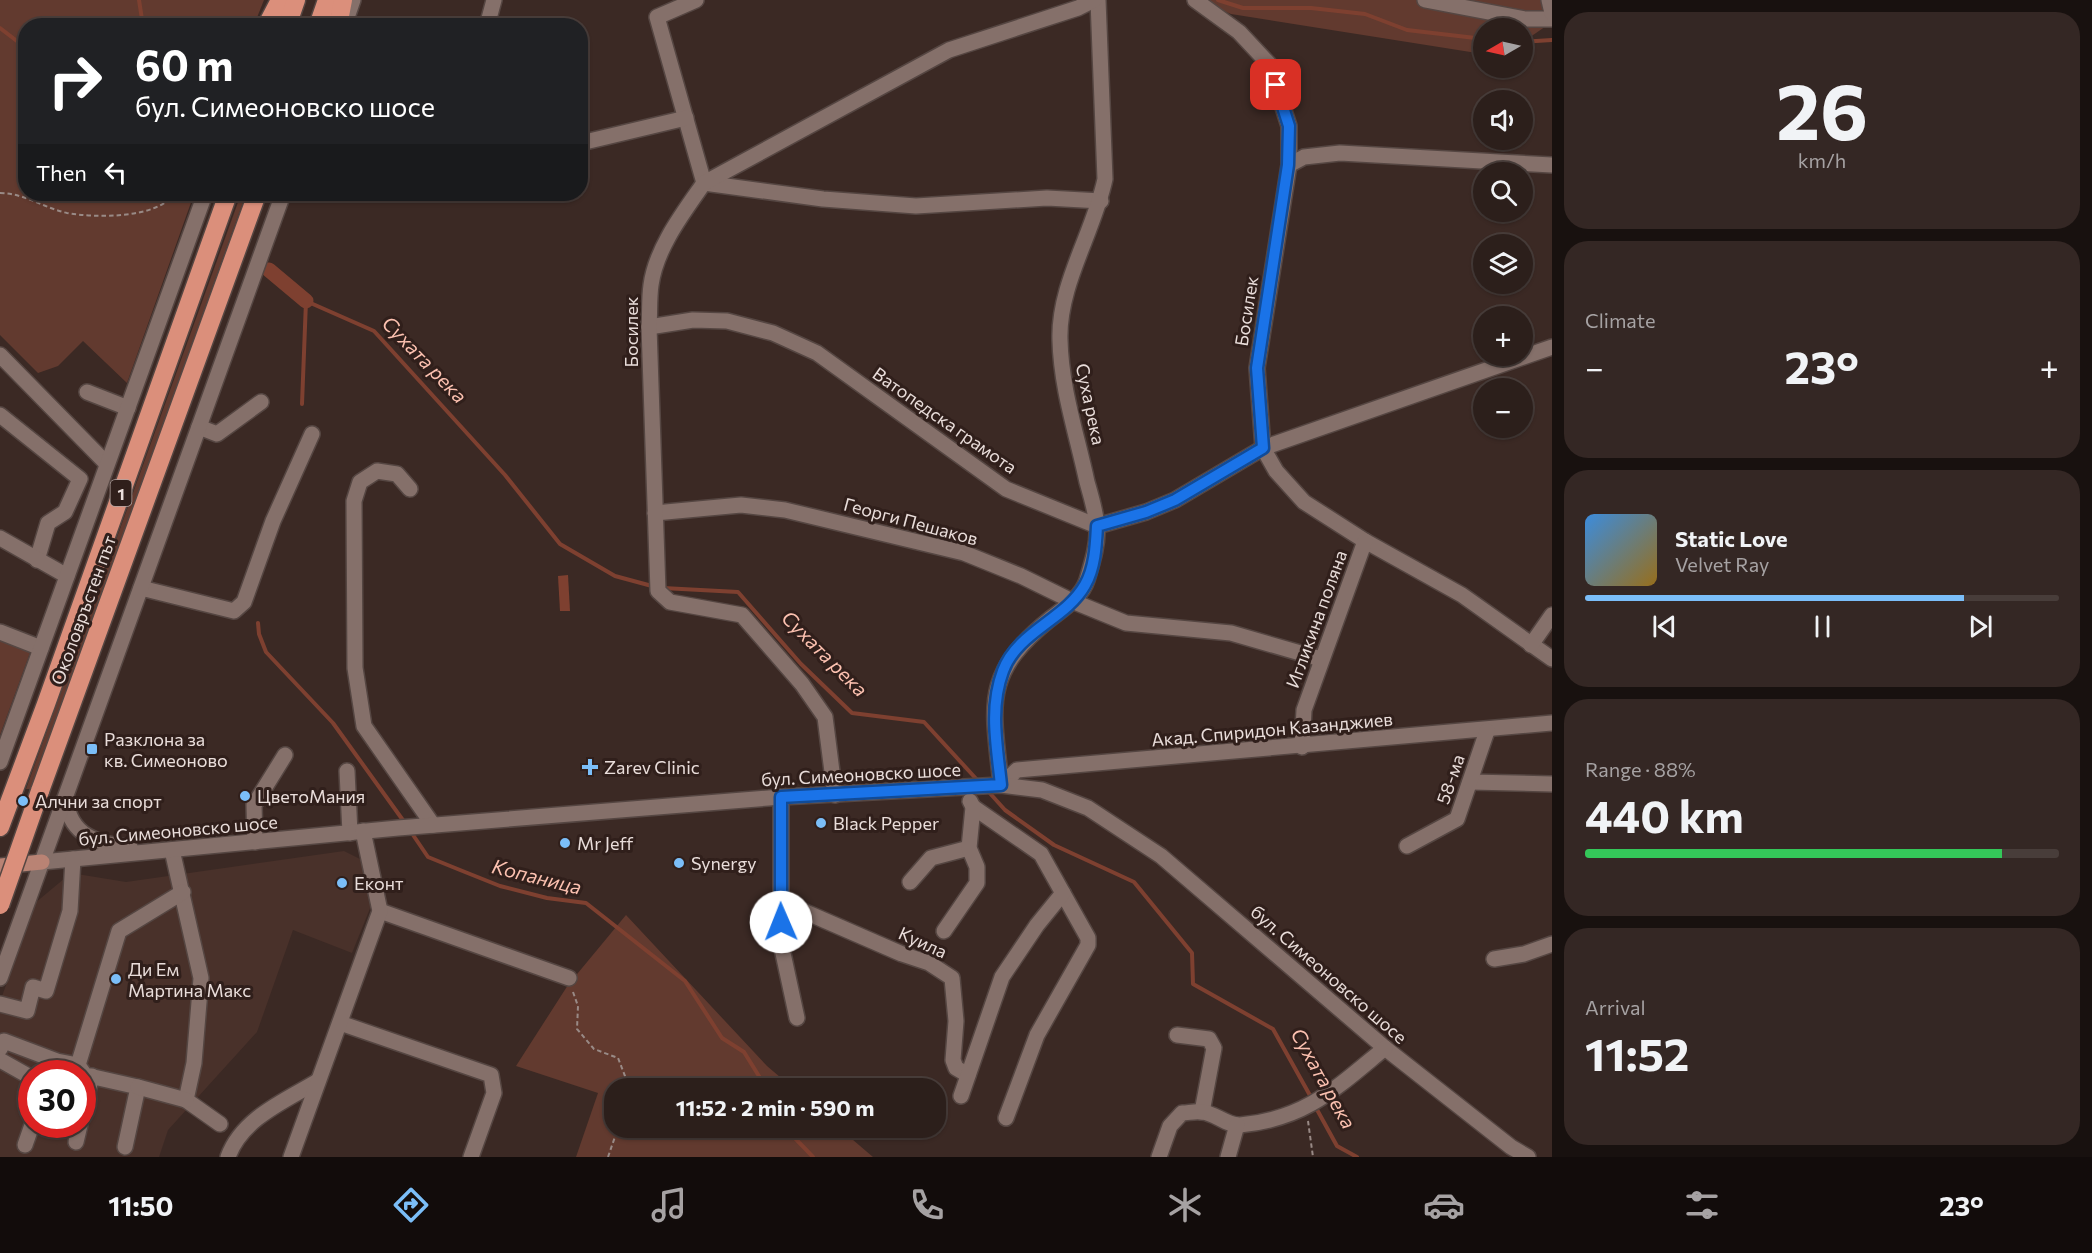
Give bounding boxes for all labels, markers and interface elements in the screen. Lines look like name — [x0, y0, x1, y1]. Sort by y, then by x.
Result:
north arrow — [1473, 18, 1533, 78]
map controls — [1473, 18, 1533, 438]
text: 60 m — [135, 38, 234, 90]
icon: right — [36, 42, 114, 120]
pin — [1250, 59, 1301, 110]
text: 26 — [1776, 61, 1868, 156]
icon: arrive — [1259, 68, 1292, 101]
text: бул. Симеоновско шосе — [135, 90, 435, 123]
button: sound — [1473, 90, 1533, 150]
text: km/h — [1798, 148, 1846, 172]
icon: left — [99, 156, 132, 189]
text: Then — [36, 159, 87, 186]
button: search — [1473, 162, 1533, 222]
button: layers — [1473, 234, 1533, 294]
street label: Босилек — [1230, 274, 1262, 348]
street label: Босилек — [620, 296, 642, 367]
button: + — [1473, 306, 1533, 366]
text: Climate — [1585, 308, 1655, 332]
water label: Сухата река — [378, 311, 472, 407]
text: 23° — [1785, 338, 1859, 393]
text: − — [1585, 346, 1604, 387]
text: + — [2040, 346, 2059, 387]
street label: Суха река — [1072, 361, 1110, 447]
street label: Ватопедска грамота — [869, 362, 1021, 478]
button: − — [1473, 378, 1533, 438]
road number: 1 — [110, 480, 132, 506]
street label: Георги Пешаков — [842, 493, 980, 549]
text: Static Love — [1675, 525, 1788, 552]
street label: Околовръстен път — [46, 532, 120, 688]
street label: Игликина поляна — [1281, 547, 1351, 691]
text: Velvet Ray — [1675, 552, 1769, 576]
water label: Сухата река — [777, 605, 873, 701]
icon: previous — [1648, 610, 1681, 643]
icon: pause — [1806, 610, 1839, 643]
icon: next — [1964, 610, 1997, 643]
street label: Акад. Спиридон Казанджиев — [1150, 707, 1394, 751]
place label: Разклона за кв. Симеоново — [104, 728, 228, 771]
marker: Разклона за кв. Симеоново — [85, 742, 99, 756]
street label: 58-ма — [1431, 751, 1469, 807]
place label: Zarev Clinic — [604, 756, 700, 778]
text: Range · 88% — [1585, 757, 1696, 781]
marker: Zarev Clinic — [581, 758, 599, 776]
street label: бул. Симеоновско шосе — [761, 758, 961, 790]
place label: ЦветоМания — [257, 785, 365, 807]
text: 440 km — [1585, 787, 1744, 842]
marker: ЦветоМания — [238, 789, 252, 803]
place label: Алчни за спорт — [35, 790, 162, 812]
marker: Алчни за спорт — [16, 794, 30, 808]
street label: бул. Симеоновско шосе — [77, 810, 279, 850]
place label: Black Pepper — [833, 812, 939, 834]
marker: Black Pepper — [814, 816, 828, 830]
place label: Mr Jeff — [577, 832, 633, 854]
marker: Mr Jeff — [558, 836, 572, 850]
place label: Synergy — [691, 852, 757, 874]
water label: Копаница — [490, 853, 584, 899]
marker: Synergy — [672, 856, 686, 870]
place label: Еконт — [354, 872, 404, 894]
marker: Еконт — [335, 876, 349, 890]
position arrow — [749, 890, 813, 954]
street label: бул. Симеоновско шосе — [1246, 900, 1412, 1048]
street label: Куила — [895, 922, 951, 962]
place label: Ди Ем Мартина Макс — [128, 958, 251, 1001]
marker: Ди Ем Мартина Макс — [109, 972, 123, 986]
text: Arrival — [1585, 995, 1646, 1019]
water label: Сухата река — [1286, 1023, 1362, 1133]
text: 11:52 — [1585, 1025, 1689, 1080]
speed limit sign: 30 — [18, 1060, 96, 1138]
text: 11:52 · 2 min · 590 m — [676, 1094, 874, 1121]
icon: directions — [390, 1184, 432, 1226]
icon: music — [648, 1184, 690, 1226]
icon: phone — [906, 1184, 948, 1226]
icon: climate — [1164, 1184, 1206, 1226]
icon: car — [1423, 1184, 1465, 1226]
icon: filters — [1681, 1184, 1723, 1226]
text: 11:50 — [108, 1189, 173, 1222]
text: 23° — [1939, 1189, 1984, 1222]

